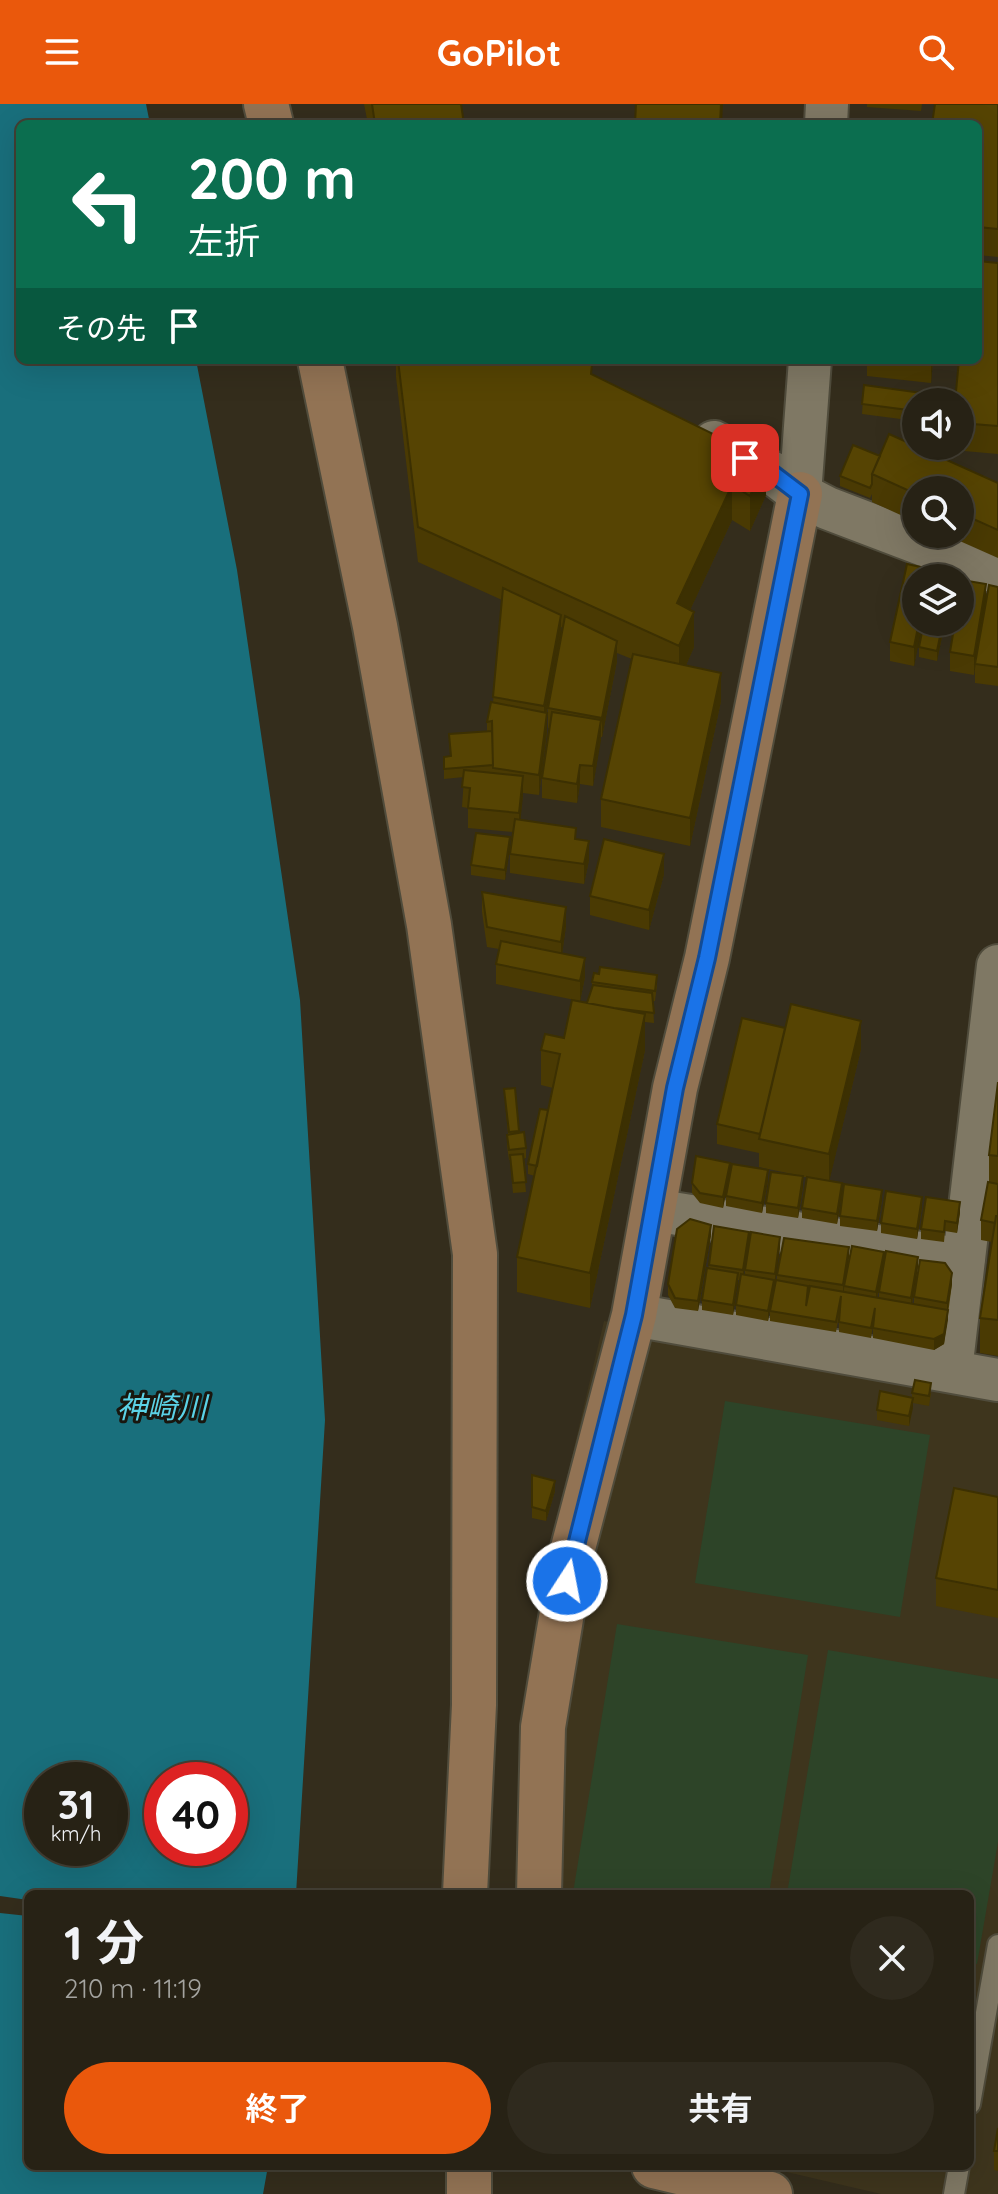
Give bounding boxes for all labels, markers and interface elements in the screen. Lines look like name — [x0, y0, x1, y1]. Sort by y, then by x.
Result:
icon: menu — [40, 30, 84, 74]
text: GoPilot — [437, 30, 561, 75]
icon: search — [914, 30, 958, 74]
text: 200 m — [188, 143, 356, 213]
icon: left — [56, 152, 160, 256]
text: 左折 — [188, 218, 260, 263]
icon: arrive — [162, 304, 206, 348]
text: その先 — [56, 309, 146, 347]
map controls — [902, 388, 974, 636]
button: sound — [902, 388, 974, 460]
pin — [711, 424, 779, 492]
icon: arrive — [723, 436, 767, 480]
button: search — [902, 476, 974, 548]
button: layers — [902, 564, 974, 636]
water label: 神崎川 — [117, 1388, 210, 1426]
position arrow — [525, 1539, 609, 1623]
speed limit sign: 40 — [144, 1762, 248, 1866]
text: 31 — [57, 1779, 95, 1829]
text: km/h — [51, 1821, 101, 1846]
text: 1 分 — [64, 1912, 144, 1972]
button: close — [850, 1916, 934, 2000]
text: 210 m · 11:19 — [64, 1972, 202, 2005]
button: 終了 — [64, 2062, 491, 2154]
button: 共有 — [507, 2062, 934, 2154]

